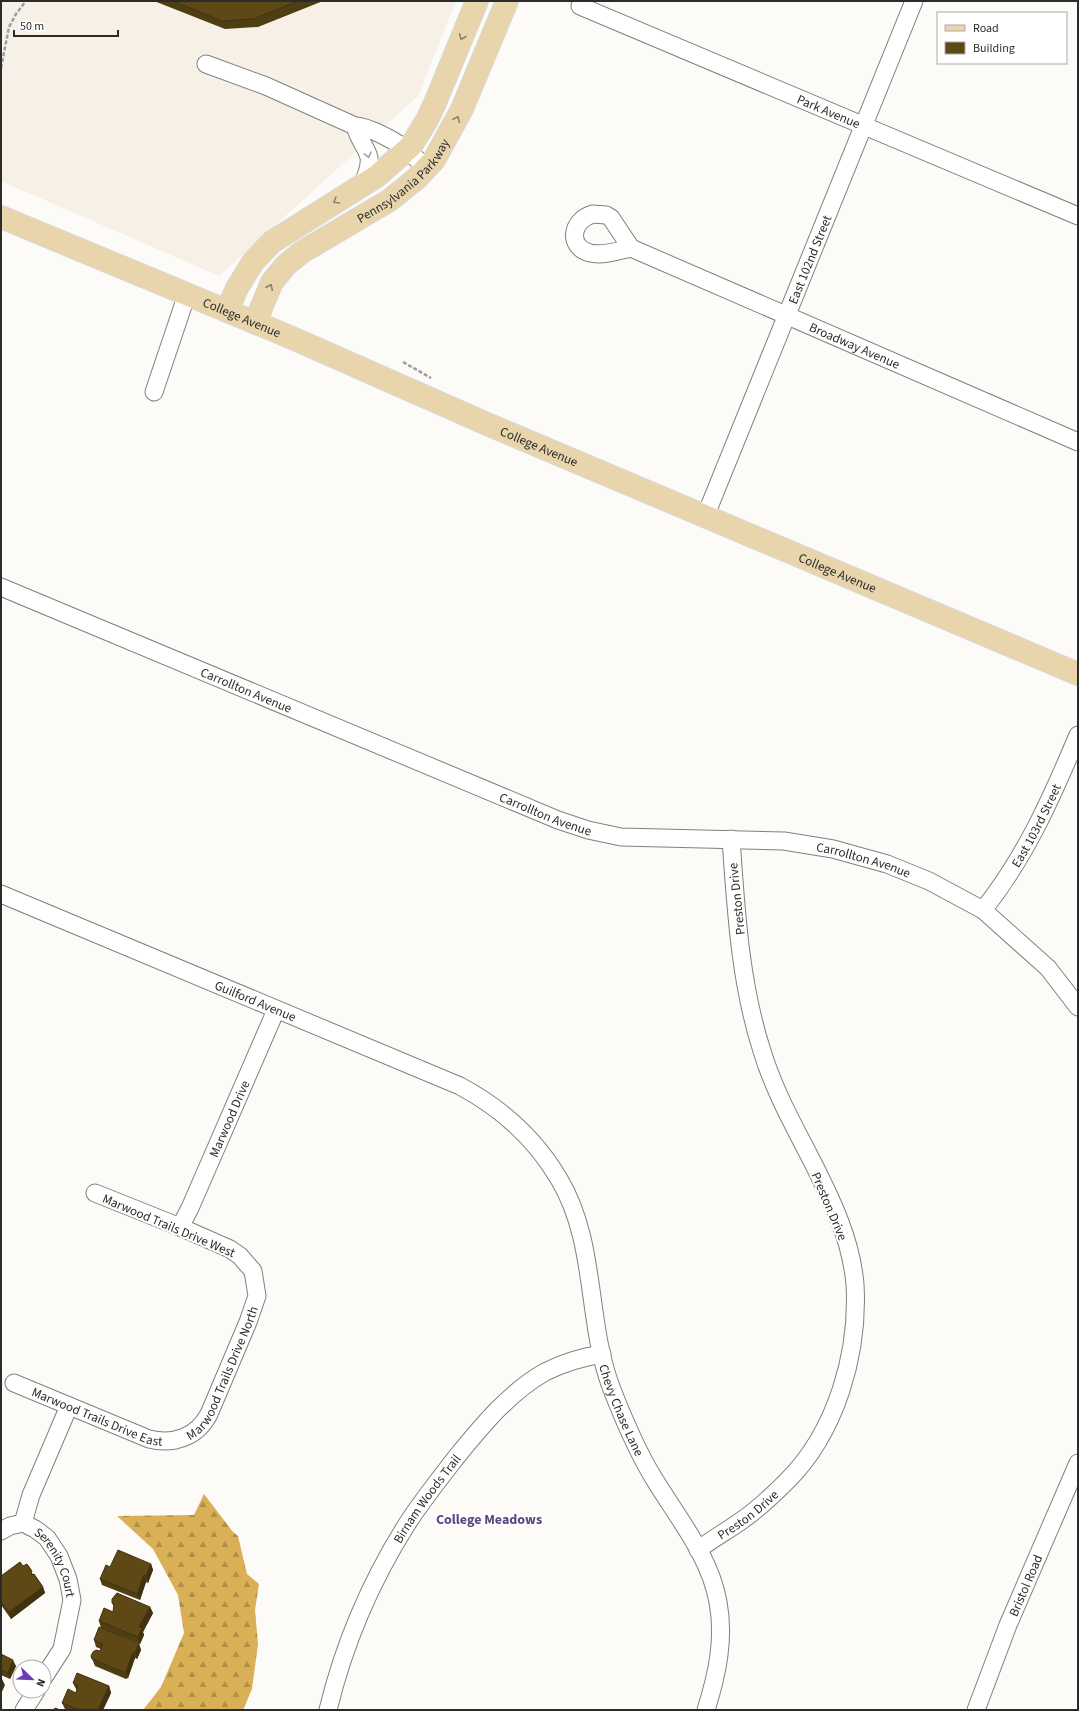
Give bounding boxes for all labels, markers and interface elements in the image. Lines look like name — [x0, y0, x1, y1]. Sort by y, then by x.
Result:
scale bar — [14, 12, 118, 38]
legend — [937, 12, 1067, 64]
text: 50 m — [20, 18, 44, 35]
text: Road — [973, 20, 999, 37]
one-way arrow — [459, 33, 467, 40]
text: Building — [973, 40, 1015, 57]
street label: Park Avenue — [794, 91, 863, 133]
one-way arrow — [452, 116, 459, 124]
street label: Pennsylvania Parkway — [354, 136, 454, 228]
one-way arrow — [363, 151, 372, 158]
one-way arrow — [333, 196, 340, 204]
street label: East 102nd Street — [784, 212, 837, 307]
one-way arrow — [265, 284, 273, 291]
street label: College Avenue — [200, 294, 283, 342]
street label: Broadway Avenue — [806, 318, 903, 374]
street label: College Avenue — [497, 423, 581, 471]
street label: College Avenue — [796, 549, 879, 598]
street label: Carrollton Avenue — [197, 663, 295, 718]
street label: East 103rd Street — [1007, 781, 1066, 871]
street label: Carrollton Avenue — [496, 788, 593, 841]
street label: Carrollton Avenue — [815, 838, 913, 883]
street label: Preston Drive — [724, 862, 750, 936]
street label: Guilford Avenue — [212, 976, 299, 1026]
street label: Marwood Drive — [205, 1078, 254, 1160]
street label: Preston Drive — [807, 1169, 852, 1243]
street label: Marwood Trails Drive West — [99, 1190, 238, 1262]
street label: Marwood Trails Drive North — [183, 1304, 263, 1445]
street label: Chevy Chase Lane — [594, 1362, 648, 1460]
street label: Marwood Trails Drive East — [29, 1383, 164, 1451]
street label: Birnam Woods Trail — [389, 1451, 465, 1547]
street label: Preston Drive — [714, 1486, 783, 1544]
district label: College Meadows — [436, 1510, 542, 1530]
street label: Serenity Court — [30, 1524, 79, 1599]
street label: Bristol Road — [1005, 1552, 1047, 1619]
north arrow — [12, 1659, 52, 1699]
text: N — [32, 1676, 49, 1689]

